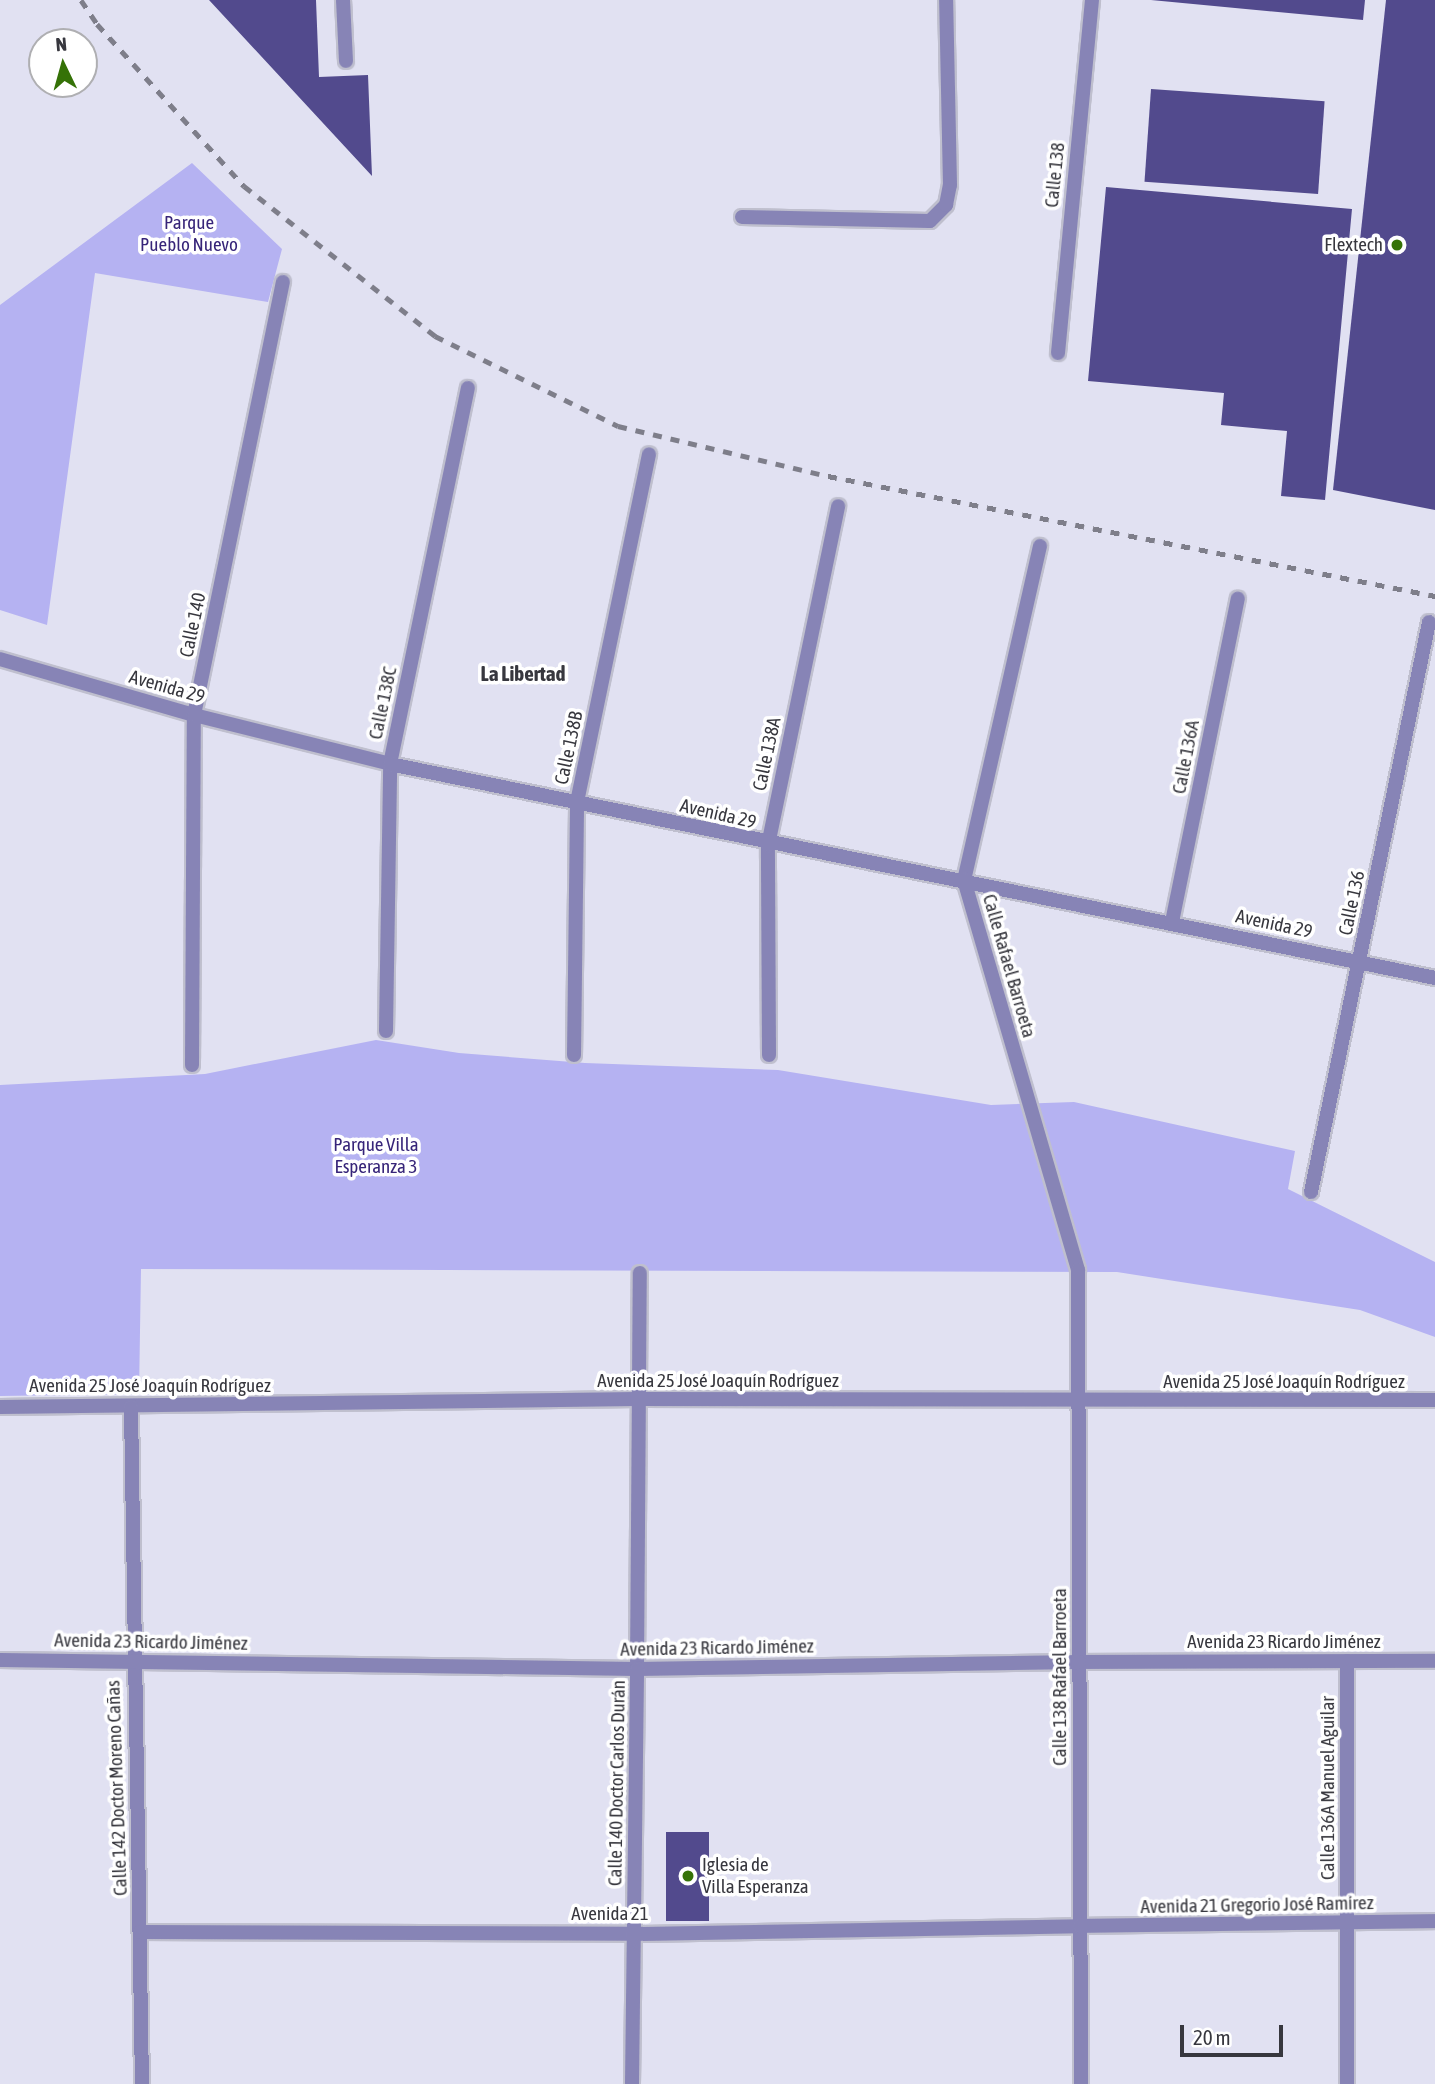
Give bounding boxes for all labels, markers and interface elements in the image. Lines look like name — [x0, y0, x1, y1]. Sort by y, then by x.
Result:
north arrow — [28, 28, 98, 98]
text: N — [55, 33, 68, 56]
street label: Calle 138 — [1040, 141, 1070, 209]
park label: Parque Pueblo Nuevo — [140, 212, 238, 256]
place label: Flextech — [1324, 234, 1383, 256]
marker: Flextech — [1389, 237, 1405, 253]
street label: Calle 140 — [175, 591, 211, 659]
district label: La Libertad — [481, 660, 565, 686]
street label: Avenida 29 — [127, 665, 207, 709]
street label: Calle 138C — [364, 665, 402, 741]
street label: Calle 138B — [550, 709, 588, 787]
street label: Calle 138A — [748, 715, 786, 793]
street label: Calle 136A — [1168, 718, 1204, 796]
street label: Avenida 29 — [678, 794, 758, 834]
street label: Calle 136 — [1334, 869, 1370, 937]
street label: Calle Rafael Barroeta — [978, 892, 1040, 1040]
street label: Avenida 29 — [1234, 905, 1314, 943]
park label: Parque Villa Esperanza 3 — [333, 1134, 419, 1178]
street label: Avenida 25 José Joaquín Rodríguez — [597, 1370, 839, 1392]
street label: Avenida 25 José Joaquín Rodríguez — [1163, 1371, 1405, 1393]
street label: Avenida 25 José Joaquín Rodríguez — [29, 1375, 271, 1397]
street label: Calle 138 Rafael Barroeta — [1049, 1588, 1071, 1766]
street label: Avenida 23 Ricardo Jiménez — [54, 1629, 248, 1655]
street label: Avenida 23 Ricardo Jiménez — [1187, 1631, 1381, 1653]
street label: Avenida 23 Ricardo Jiménez — [620, 1635, 814, 1661]
street label: Calle 142 Doctor Moreno Cañas — [102, 1680, 132, 1896]
street label: Calle 140 Doctor Carlos Durán — [604, 1680, 630, 1886]
street label: Calle 136A Manuel Aguilar — [1317, 1696, 1339, 1880]
place label: Iglesia de Villa Esperanza — [702, 1854, 809, 1898]
marker: Iglesia de Villa Esperanza — [680, 1868, 696, 1884]
street label: Avenida 21 Gregorio José Ramírez — [1140, 1892, 1374, 1918]
street label: Avenida 21 — [571, 1903, 649, 1925]
scale bar — [1183, 2010, 1286, 2054]
text: 20 m — [1193, 2025, 1231, 2049]

